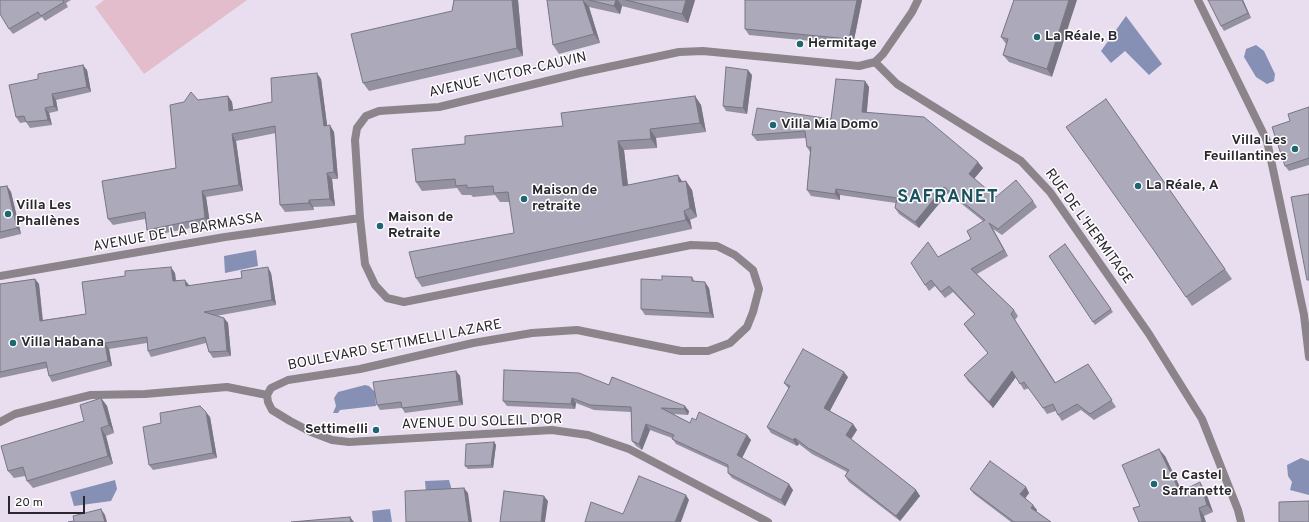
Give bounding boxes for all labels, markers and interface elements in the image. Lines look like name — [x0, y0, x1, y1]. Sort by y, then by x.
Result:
place label: La Réale, B — [1045, 29, 1117, 45]
marker: La Réale, B — [1032, 32, 1042, 42]
place label: Hermitage — [808, 36, 877, 52]
marker: Hermitage — [795, 39, 805, 49]
street label: AVENUE VICTOR-CAUVIN — [427, 50, 589, 102]
place label: Villa Mia Domo — [781, 117, 878, 133]
marker: Villa Mia Domo — [768, 120, 778, 130]
place label: Villa Les Feuillantines — [1204, 133, 1287, 166]
marker: Villa Les Feuillantines — [1290, 144, 1300, 154]
street label: RUE DE L'HERMITAGE — [1041, 166, 1135, 288]
place label: La Réale, A — [1146, 178, 1219, 194]
marker: La Réale, A — [1133, 181, 1143, 191]
place label: Maison de retraite — [532, 183, 597, 216]
district label: SAFRANET — [897, 187, 999, 209]
marker: Maison de retraite — [519, 194, 529, 204]
place label: Villa Les Phallènes — [16, 198, 80, 230]
marker: Villa Les Phallènes — [3, 209, 13, 219]
street label: AVENUE DE LA BARMASSA — [92, 210, 264, 256]
place label: Maison de Retraite — [388, 210, 453, 242]
marker: Maison de Retraite — [375, 221, 385, 231]
street label: BOULEVARD SETTIMELLI LAZARE — [287, 317, 503, 375]
place label: Villa Habana — [21, 335, 104, 351]
marker: Villa Habana — [8, 338, 18, 348]
street label: AVENUE DU SOLEIL D'OR — [401, 412, 563, 434]
place label: Settimelli — [305, 422, 368, 438]
marker: Settimelli — [371, 425, 381, 435]
place label: Le Castel Safranette — [1162, 468, 1232, 500]
marker: Le Castel Safranette — [1149, 479, 1159, 489]
scale bar — [10, 488, 87, 514]
text: 20 m — [15, 495, 43, 511]

